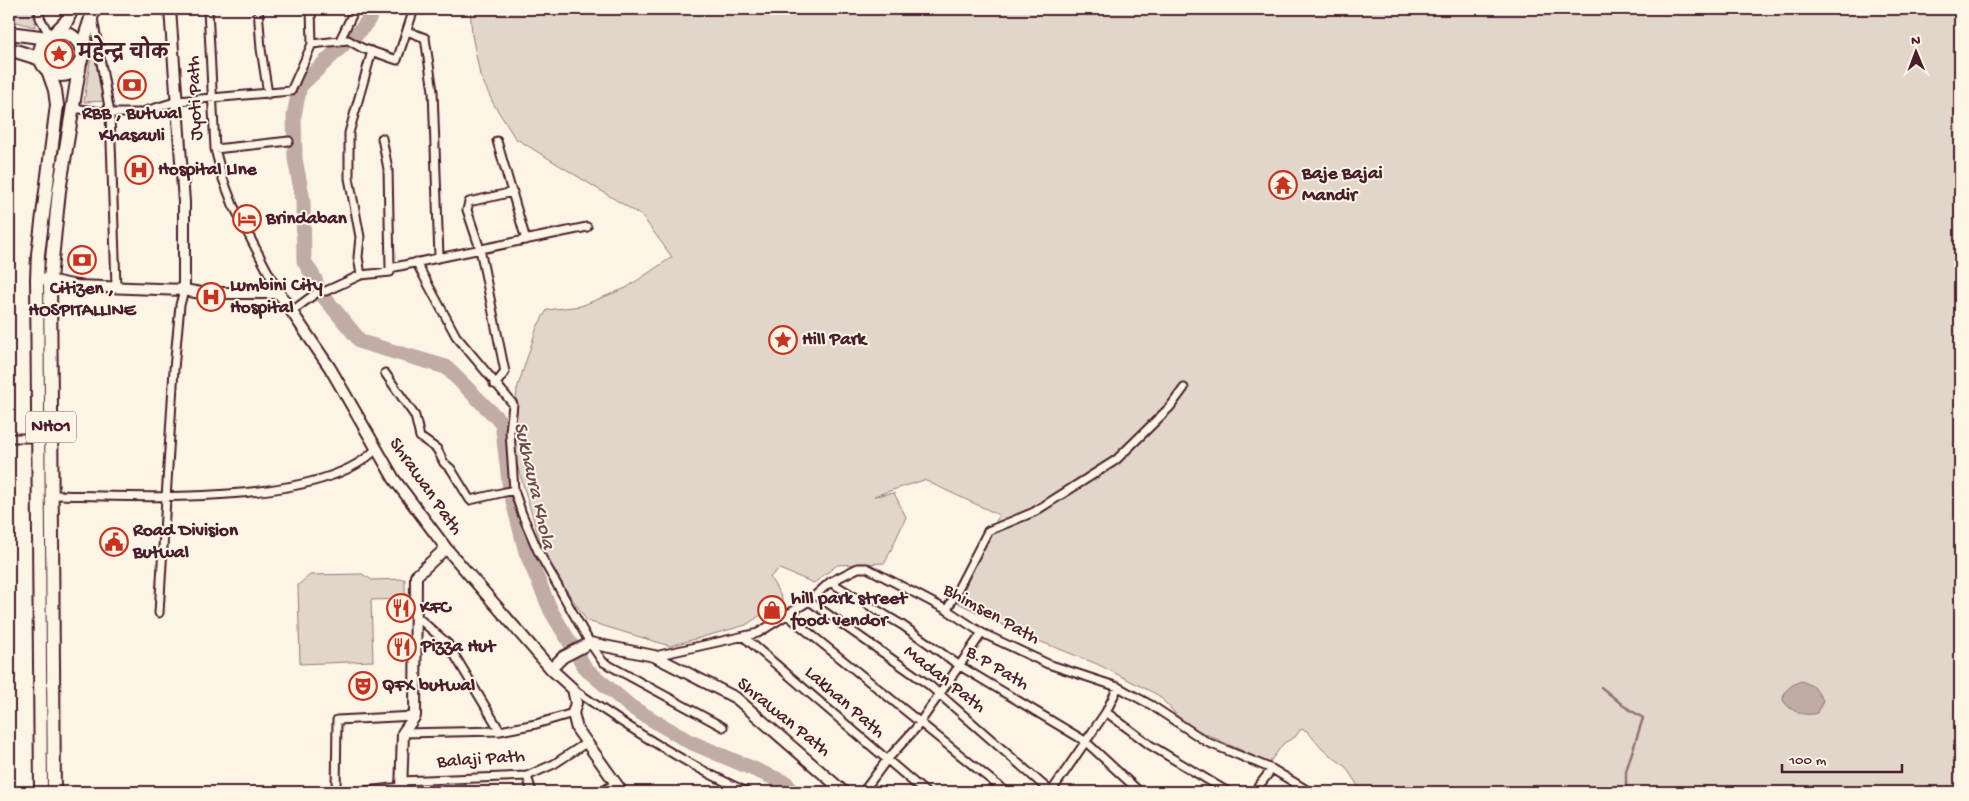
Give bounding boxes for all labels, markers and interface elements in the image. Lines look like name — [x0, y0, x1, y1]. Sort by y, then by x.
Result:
north arrow — [1892, 28, 1942, 78]
text: N — [1911, 33, 1921, 50]
place label: महेन्द्र चोक — [76, 35, 170, 66]
place icon: महेन्द्र चोक — [44, 39, 74, 69]
street label: Jyoti Path — [183, 55, 209, 141]
bank icon: RBB , Butwal Khasauli — [117, 70, 147, 100]
place label: RBB , Butwal Khasauli — [81, 103, 182, 148]
hospital icon: Hospital LIne — [124, 155, 154, 185]
place label: Hospital LIne — [158, 159, 258, 182]
place label: Baje Bajai Mandir — [1301, 163, 1383, 208]
temple icon: Baje Bajai Mandir — [1268, 170, 1298, 200]
hotel icon: Brindaban — [232, 204, 262, 234]
place label: Brindaban — [265, 208, 348, 231]
bank icon: Citizen , HOSPITALLINE — [67, 245, 97, 275]
place label: Lumbini City Hospital — [230, 275, 323, 320]
place label: Citizen , HOSPITALLINE — [28, 278, 137, 323]
hospital icon: Lumbini City Hospital — [196, 282, 226, 312]
place icon: Hill Park — [768, 325, 798, 355]
place label: Hill Park — [802, 329, 869, 352]
road number: NH01 — [26, 412, 76, 442]
water label: Sukhaura Khola — [507, 420, 559, 553]
street label: Shrawan Path — [383, 434, 467, 540]
place label: Road Division Butwal — [132, 520, 239, 565]
public building icon: Road Division Butwal — [99, 527, 129, 557]
street label: Bhimsen Path — [938, 579, 1043, 651]
place label: hill park street food vendor — [790, 588, 909, 633]
restaurant icon: KFC — [386, 593, 416, 623]
shop icon: hill park street food vendor — [757, 595, 787, 625]
place label: KFC — [419, 597, 452, 620]
restaurant icon: Pizza Hut — [387, 632, 417, 662]
place label: Pizza Hut — [420, 636, 497, 659]
street label: Madan Path — [898, 641, 990, 719]
street label: B.P Path — [960, 641, 1033, 697]
street label: Lakhan Path — [799, 662, 889, 744]
theatre icon: QFX butwal — [348, 671, 378, 701]
street label: Shrawan Path — [731, 673, 835, 763]
place label: QFX butwal — [382, 675, 475, 698]
scale bar — [1782, 741, 1902, 773]
street label: Balaji Path — [435, 745, 526, 775]
text: 100 m — [1788, 752, 1827, 770]

